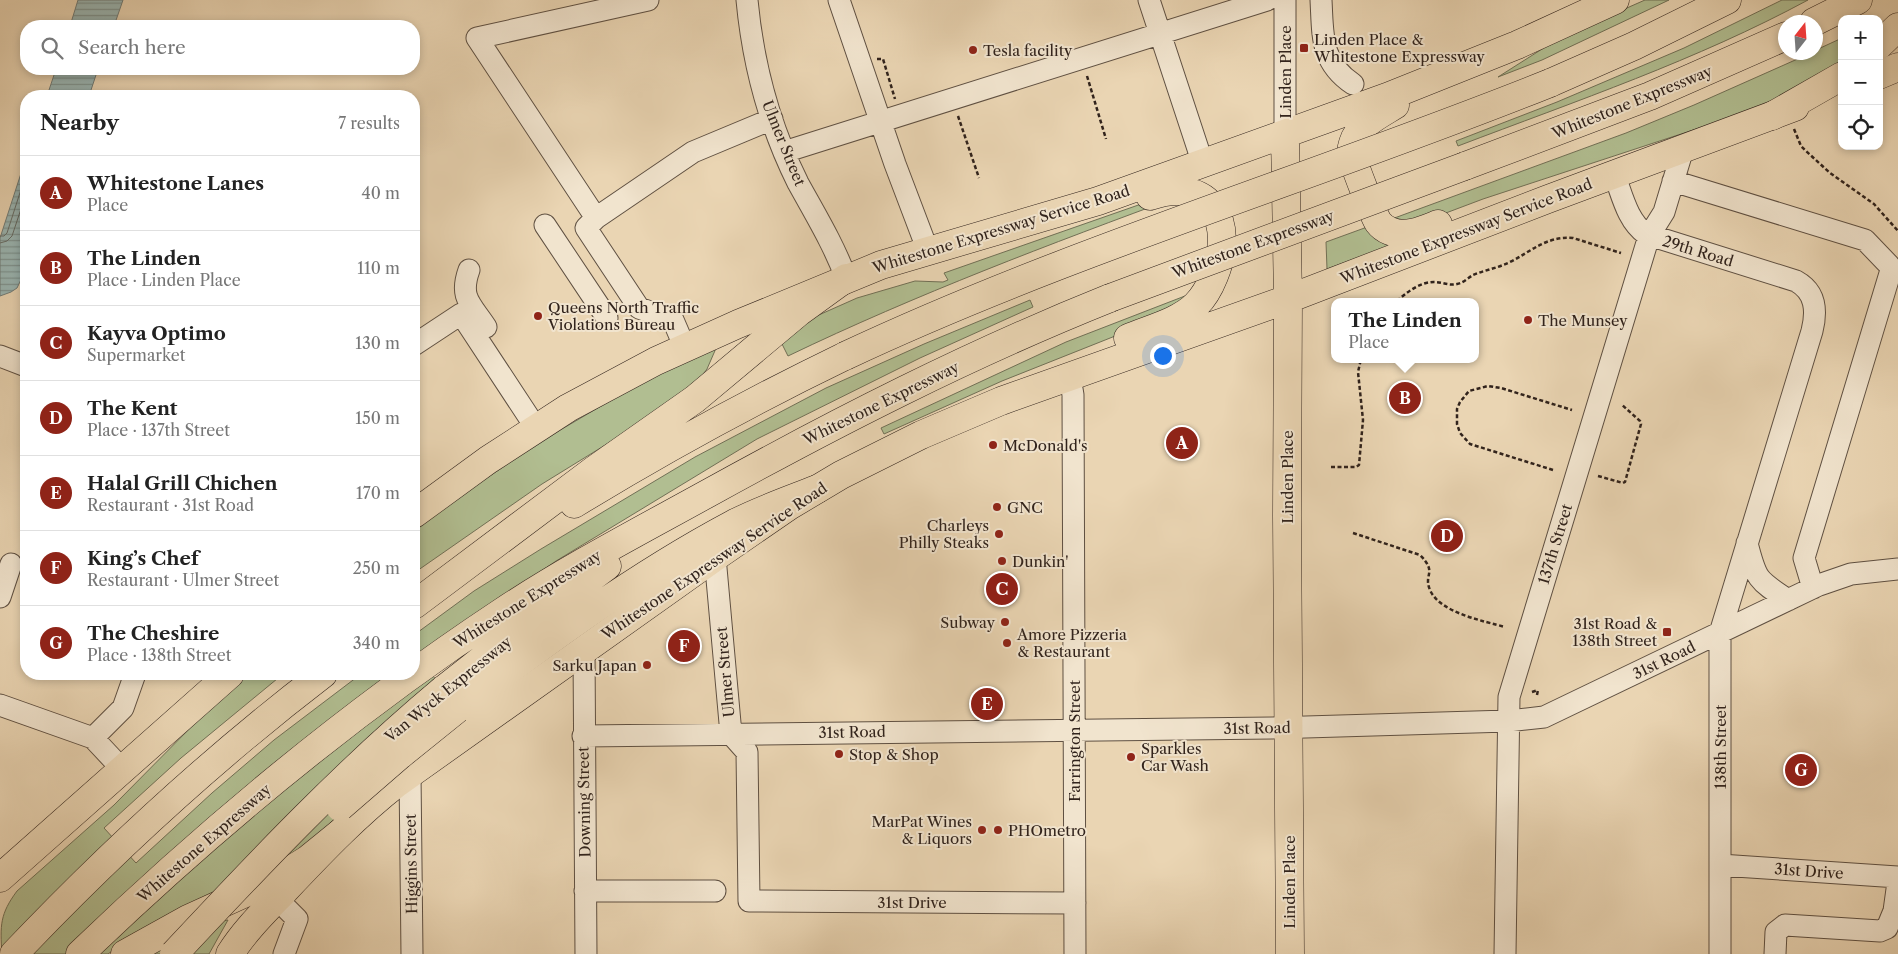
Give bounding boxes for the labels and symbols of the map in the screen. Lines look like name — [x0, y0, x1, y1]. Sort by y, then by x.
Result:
north arrow — [1778, 15, 1823, 60]
street label: Linden Place — [1276, 25, 1295, 119]
place label: Linden Place & Whitestone Expressway — [1313, 30, 1486, 66]
place label: Tesla facility — [983, 41, 1073, 60]
marker: Linden Place & Whitestone Expressway — [1298, 42, 1310, 54]
marker: Tesla facility — [967, 44, 979, 56]
street label: Whitestone Expressway — [1548, 61, 1715, 143]
street label: Ulmer Street — [758, 97, 810, 189]
street label: Whitestone Expressway Service Road — [1336, 174, 1595, 288]
street label: Whitestone Expressway Service Road — [869, 181, 1132, 278]
street label: Whitestone Expressway — [1169, 206, 1337, 282]
street label: 29th Road — [1660, 231, 1736, 271]
place label: Queens North Traffic Violations Bureau — [547, 298, 699, 334]
marker: Queens North Traffic Violations Bureau — [532, 310, 544, 322]
place label: The Munsey — [1538, 311, 1628, 330]
marker: The Munsey — [1522, 314, 1534, 326]
your location — [1150, 343, 1176, 369]
street label: Whitestone Expressway — [799, 357, 963, 449]
pin: B — [1389, 379, 1421, 417]
pin: A — [1166, 424, 1198, 462]
street label: Linden Place — [1278, 430, 1297, 524]
place label: McDonald's — [1003, 436, 1088, 455]
marker: McDonald's — [987, 439, 999, 451]
street label: Whitestone Expressway Service Road — [597, 478, 830, 644]
place label: GNC — [1007, 498, 1043, 517]
marker: GNC — [991, 501, 1003, 513]
street label: 137th Street — [1534, 501, 1576, 587]
place label: Charleys Philly Steaks — [899, 516, 989, 552]
pin: D — [1431, 517, 1463, 555]
marker: Charleys Philly Steaks — [993, 528, 1005, 540]
street label: Whitestone Expressway — [449, 545, 605, 653]
place label: Dunkin' — [1012, 552, 1068, 571]
marker: Dunkin' — [996, 555, 1008, 567]
pin: C — [986, 570, 1018, 608]
place label: Subway — [940, 613, 996, 632]
place label: 31st Road & 138th Street — [1572, 614, 1658, 650]
marker: Subway — [999, 616, 1011, 628]
street label: Ulmer Street — [712, 625, 738, 718]
place label: Amore Pizzeria & Restaurant — [1016, 625, 1127, 661]
marker: 31st Road & 138th Street — [1661, 626, 1673, 638]
pin: F — [668, 627, 700, 665]
street label: Van Wyck Expressway — [380, 632, 516, 747]
marker: Amore Pizzeria & Restaurant — [1001, 637, 1013, 649]
street label: 31st Road — [1630, 637, 1698, 683]
place label: Sarku Japan — [552, 656, 638, 675]
marker: Sarku Japan — [641, 659, 653, 671]
street label: Farrington Street — [1065, 679, 1084, 802]
pin: E — [971, 685, 1003, 723]
street label: 138th Street — [1711, 704, 1730, 789]
street label: 31st Road — [1223, 718, 1291, 738]
street label: 31st Road — [818, 722, 886, 742]
place label: Sparkles Car Wash — [1141, 739, 1209, 775]
place label: Stop & Shop — [849, 745, 939, 764]
street label: Downing Street — [574, 746, 594, 858]
marker: Stop & Shop — [833, 748, 845, 760]
marker: Sparkles Car Wash — [1125, 751, 1137, 763]
pin: G — [1785, 751, 1817, 789]
street label: Whitestone Expressway — [133, 779, 275, 907]
place label: MarPat Wines & Liquors — [871, 812, 972, 848]
street label: Higgins Street — [401, 813, 421, 914]
place label: PHOmetro — [1008, 821, 1086, 840]
marker: MarPat Wines & Liquors — [976, 824, 988, 836]
marker: PHOmetro — [992, 824, 1004, 836]
street label: Linden Place — [1280, 835, 1299, 929]
street label: 31st Drive — [1774, 859, 1844, 883]
street label: 31st Drive — [877, 893, 947, 912]

